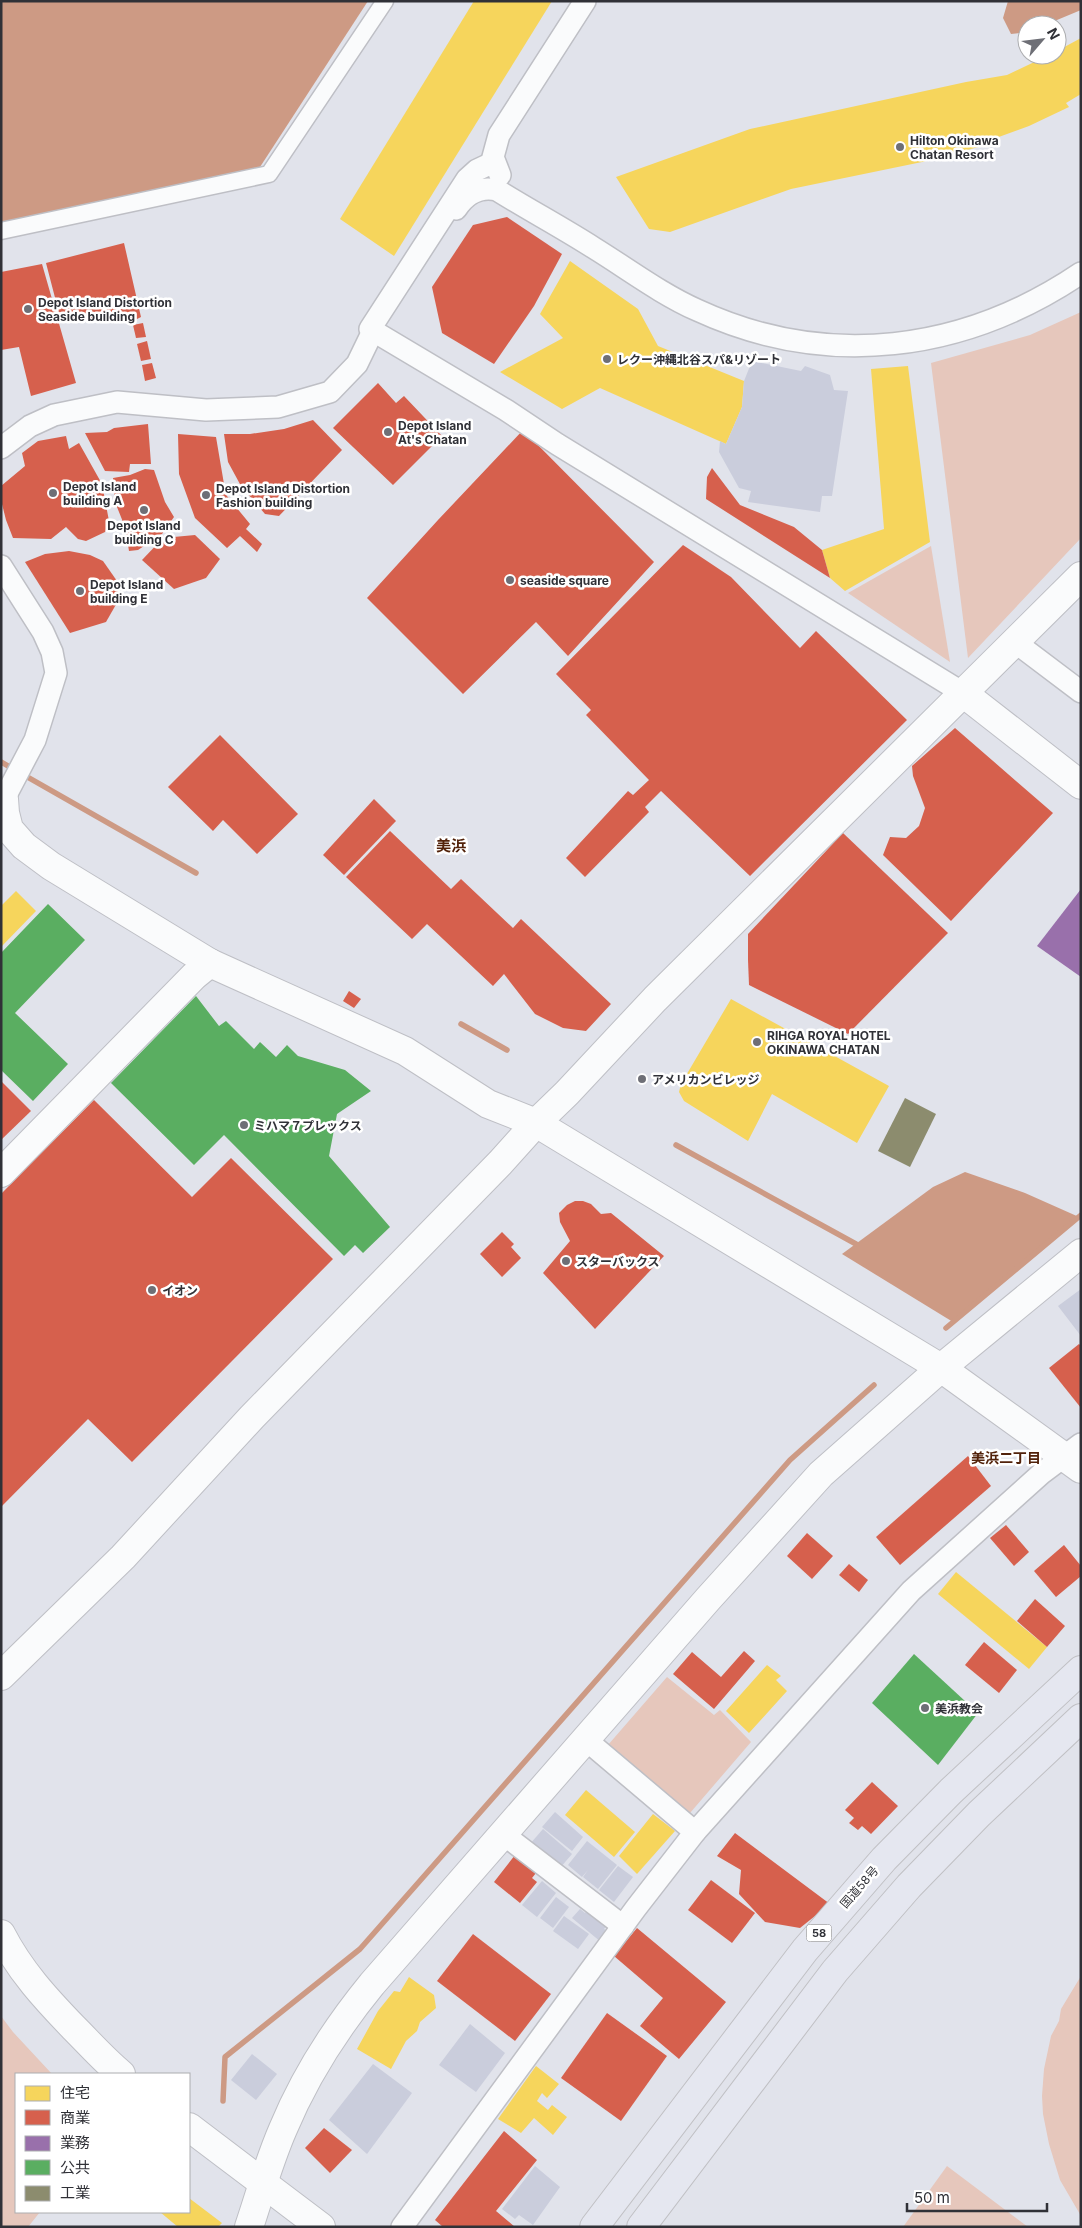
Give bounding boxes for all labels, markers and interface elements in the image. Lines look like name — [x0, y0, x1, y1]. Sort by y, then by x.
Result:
north arrow — [1017, 15, 1067, 65]
text: N — [1044, 25, 1064, 42]
place label: Hilton Okinawa Chatan Resort — [910, 133, 999, 162]
marker: Hilton Okinawa Chatan Resort — [894, 141, 906, 153]
place label: Depot Island Distortion Seaside building — [38, 295, 172, 324]
marker: Depot Island Distortion Seaside building — [22, 303, 34, 315]
place label: レクー沖縄北谷スパ&リゾート — [617, 352, 781, 367]
marker: レクー沖縄北谷スパ&リゾート — [601, 353, 613, 365]
place label: Depot Island At's Chatan — [398, 418, 471, 447]
marker: Depot Island At's Chatan — [382, 426, 394, 438]
place label: Depot Island building A — [63, 479, 136, 508]
place label: Depot Island Distortion Fashion building — [216, 481, 350, 510]
marker: Depot Island building A — [47, 487, 59, 499]
marker: Depot Island Distortion Fashion building — [200, 489, 212, 501]
marker: Depot Island building C — [138, 504, 150, 516]
place label: Depot Island building C — [107, 518, 181, 547]
place label: seaside square — [520, 573, 609, 588]
marker: seaside square — [504, 574, 516, 586]
place label: Depot Island building E — [90, 577, 163, 606]
marker: Depot Island building E — [74, 585, 86, 597]
district label: 美浜 — [436, 836, 467, 855]
place label: RIHGA ROYAL HOTEL OKINAWA CHATAN — [767, 1028, 891, 1057]
marker: RIHGA ROYAL HOTEL OKINAWA CHATAN — [751, 1036, 763, 1048]
place label: アメリカンビレッジ — [652, 1072, 759, 1087]
marker: アメリカンビレッジ — [636, 1073, 648, 1085]
place label: ミハマ７プレックス — [254, 1118, 362, 1133]
marker: ミハマ７プレックス — [238, 1119, 250, 1131]
place label: スターバックス — [576, 1254, 660, 1269]
marker: スターバックス — [560, 1255, 572, 1267]
place label: イオン — [162, 1283, 198, 1298]
marker: イオン — [146, 1284, 158, 1296]
district label: 美浜二丁目 — [971, 1449, 1041, 1466]
place label: 美浜教会 — [935, 1701, 983, 1716]
marker: 美浜教会 — [919, 1702, 931, 1714]
street label: 国道58号 — [837, 1863, 881, 1911]
road number: 58 — [806, 1925, 832, 1942]
legend — [15, 2073, 190, 2213]
text: 住宅 — [60, 2083, 90, 2102]
text: 商業 — [60, 2108, 90, 2127]
text: 業務 — [60, 2133, 90, 2152]
text: 公共 — [60, 2158, 90, 2177]
scale bar — [907, 2180, 1047, 2212]
text: 工業 — [60, 2183, 90, 2202]
text: 50 m — [914, 2188, 950, 2207]

